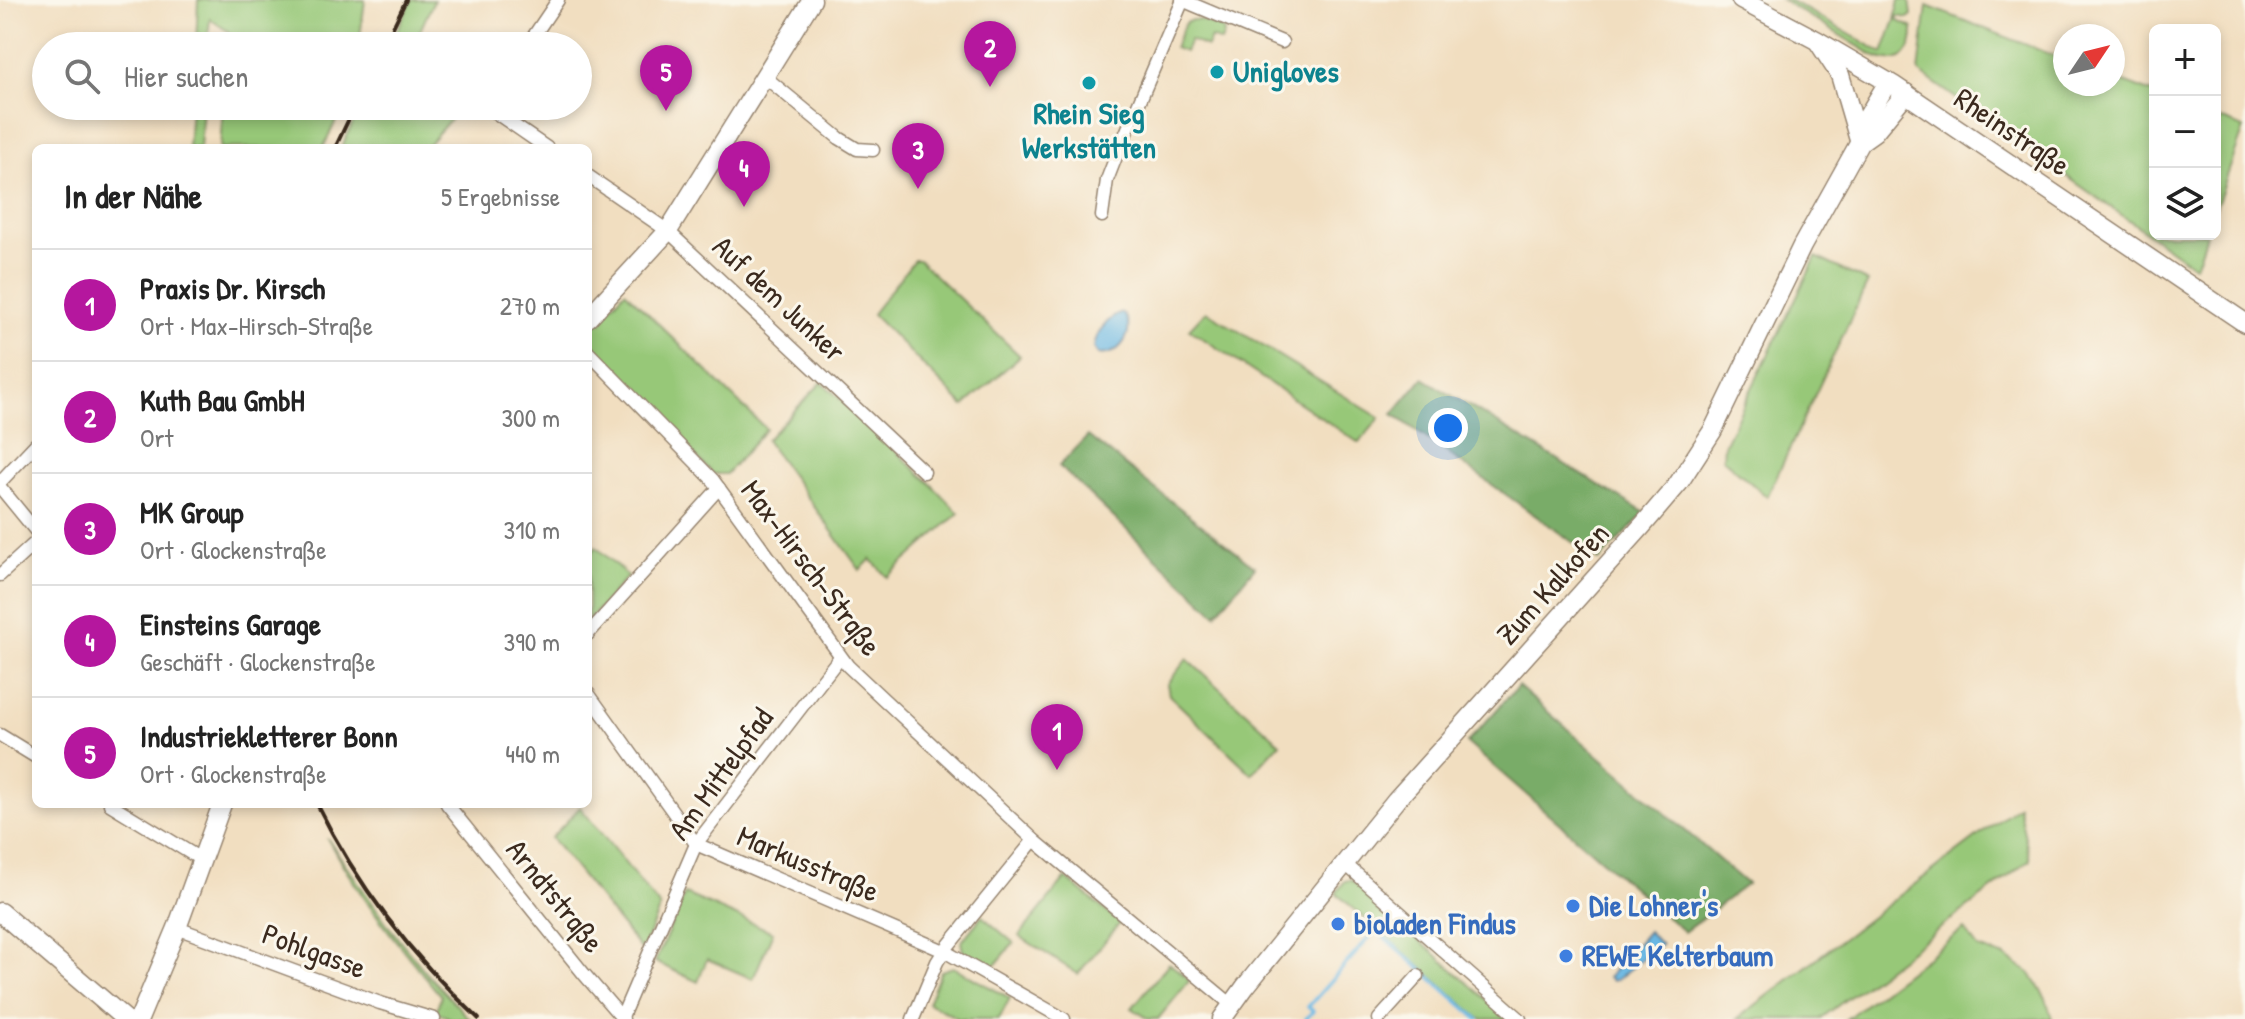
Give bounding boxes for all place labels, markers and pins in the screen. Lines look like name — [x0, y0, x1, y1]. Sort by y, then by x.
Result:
pin: 2 — [964, 21, 1016, 87]
pin: 5 — [640, 45, 692, 111]
place label: Unigloves — [1233, 51, 1339, 92]
marker: Unigloves — [1208, 63, 1226, 81]
marker: Rhein Sieg Werkstätten — [1080, 74, 1098, 92]
place label: Rhein Sieg Werkstätten — [1022, 93, 1156, 167]
pin: 3 — [892, 123, 944, 189]
pin: 4 — [718, 141, 770, 207]
pin: 1 — [1031, 704, 1083, 770]
place label: Die Lohner's — [1589, 885, 1719, 925]
marker: Die Lohner's — [1564, 897, 1582, 915]
place label: bioladen Findus — [1354, 903, 1516, 943]
marker: bioladen Findus — [1329, 915, 1347, 933]
place label: REWE Kelterbaum — [1582, 935, 1773, 975]
marker: REWE Kelterbaum — [1557, 947, 1575, 965]

